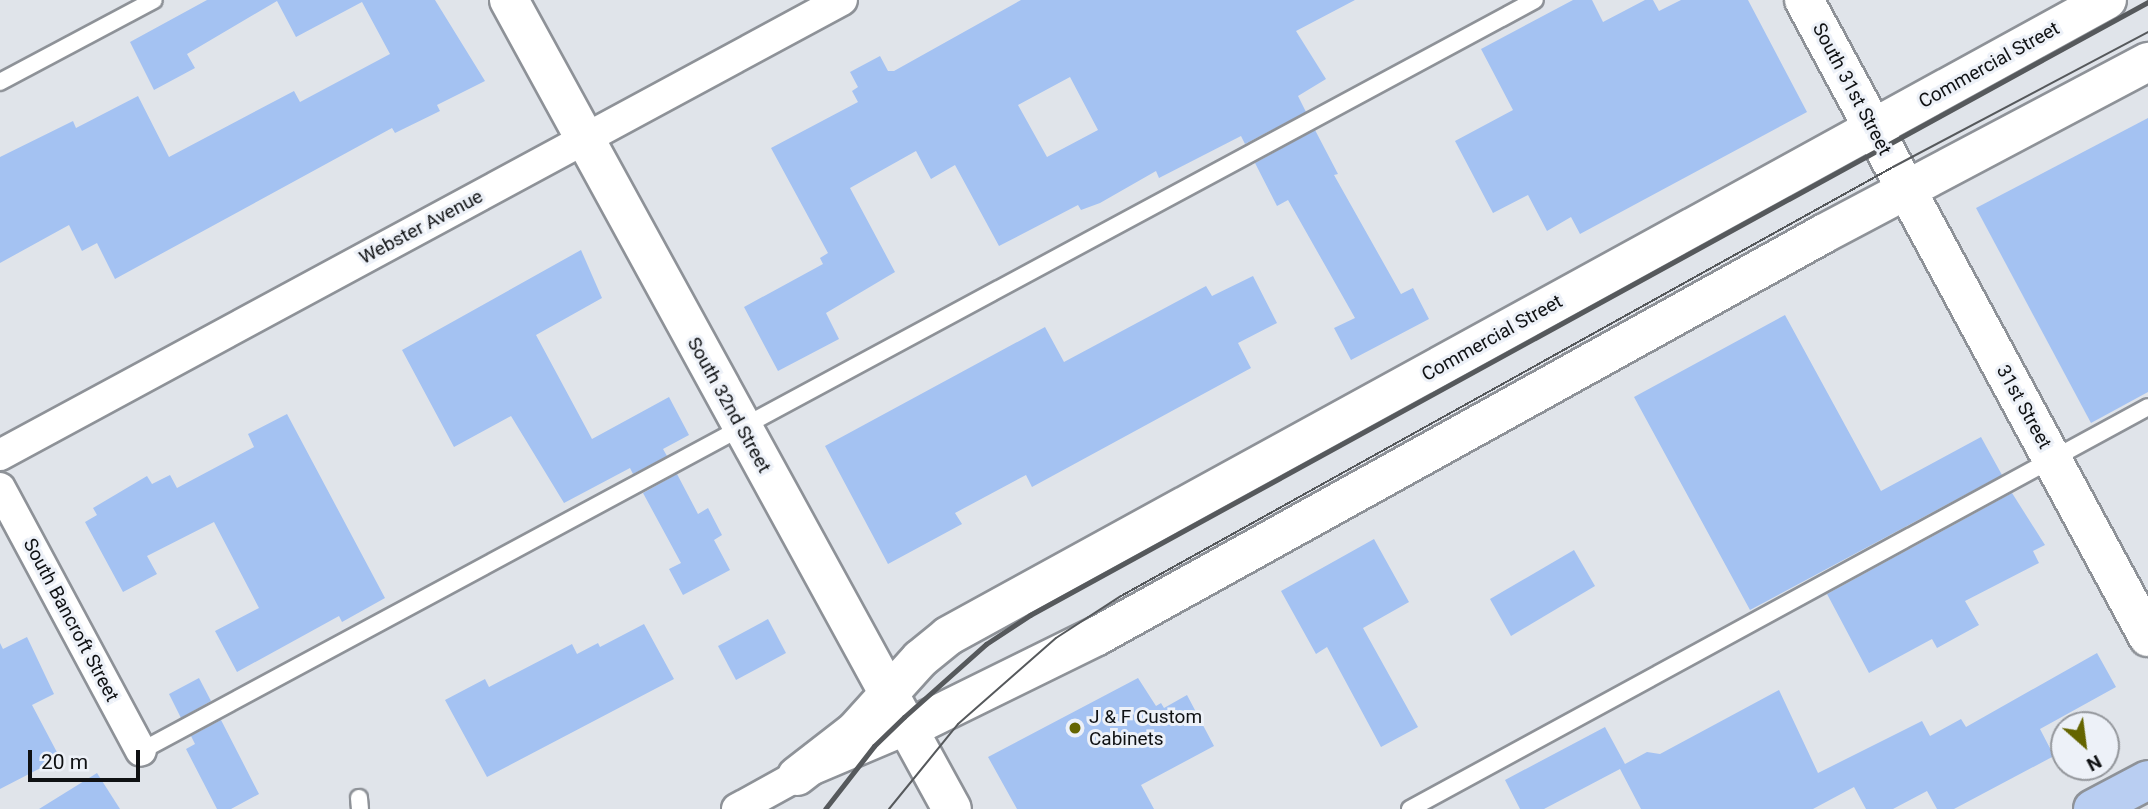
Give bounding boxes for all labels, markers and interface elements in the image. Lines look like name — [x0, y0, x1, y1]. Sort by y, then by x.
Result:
street label: Commercial Street — [1915, 17, 2063, 113]
street label: South 31st Street — [1808, 19, 1896, 159]
street label: Webster Avenue — [355, 185, 487, 269]
street label: Commercial Street — [1418, 290, 1566, 386]
street label: South 32nd Street — [682, 333, 776, 477]
street label: 31st Street — [1992, 361, 2056, 453]
street label: South Bancroft Street — [18, 535, 124, 705]
place label: J & F Custom Cabinets — [1089, 706, 1202, 750]
north arrow — [2050, 711, 2120, 781]
marker: J & F Custom Cabinets — [1067, 720, 1083, 736]
scale bar — [32, 736, 144, 780]
text: 20 m — [41, 750, 88, 774]
text: N — [2083, 750, 2105, 777]

